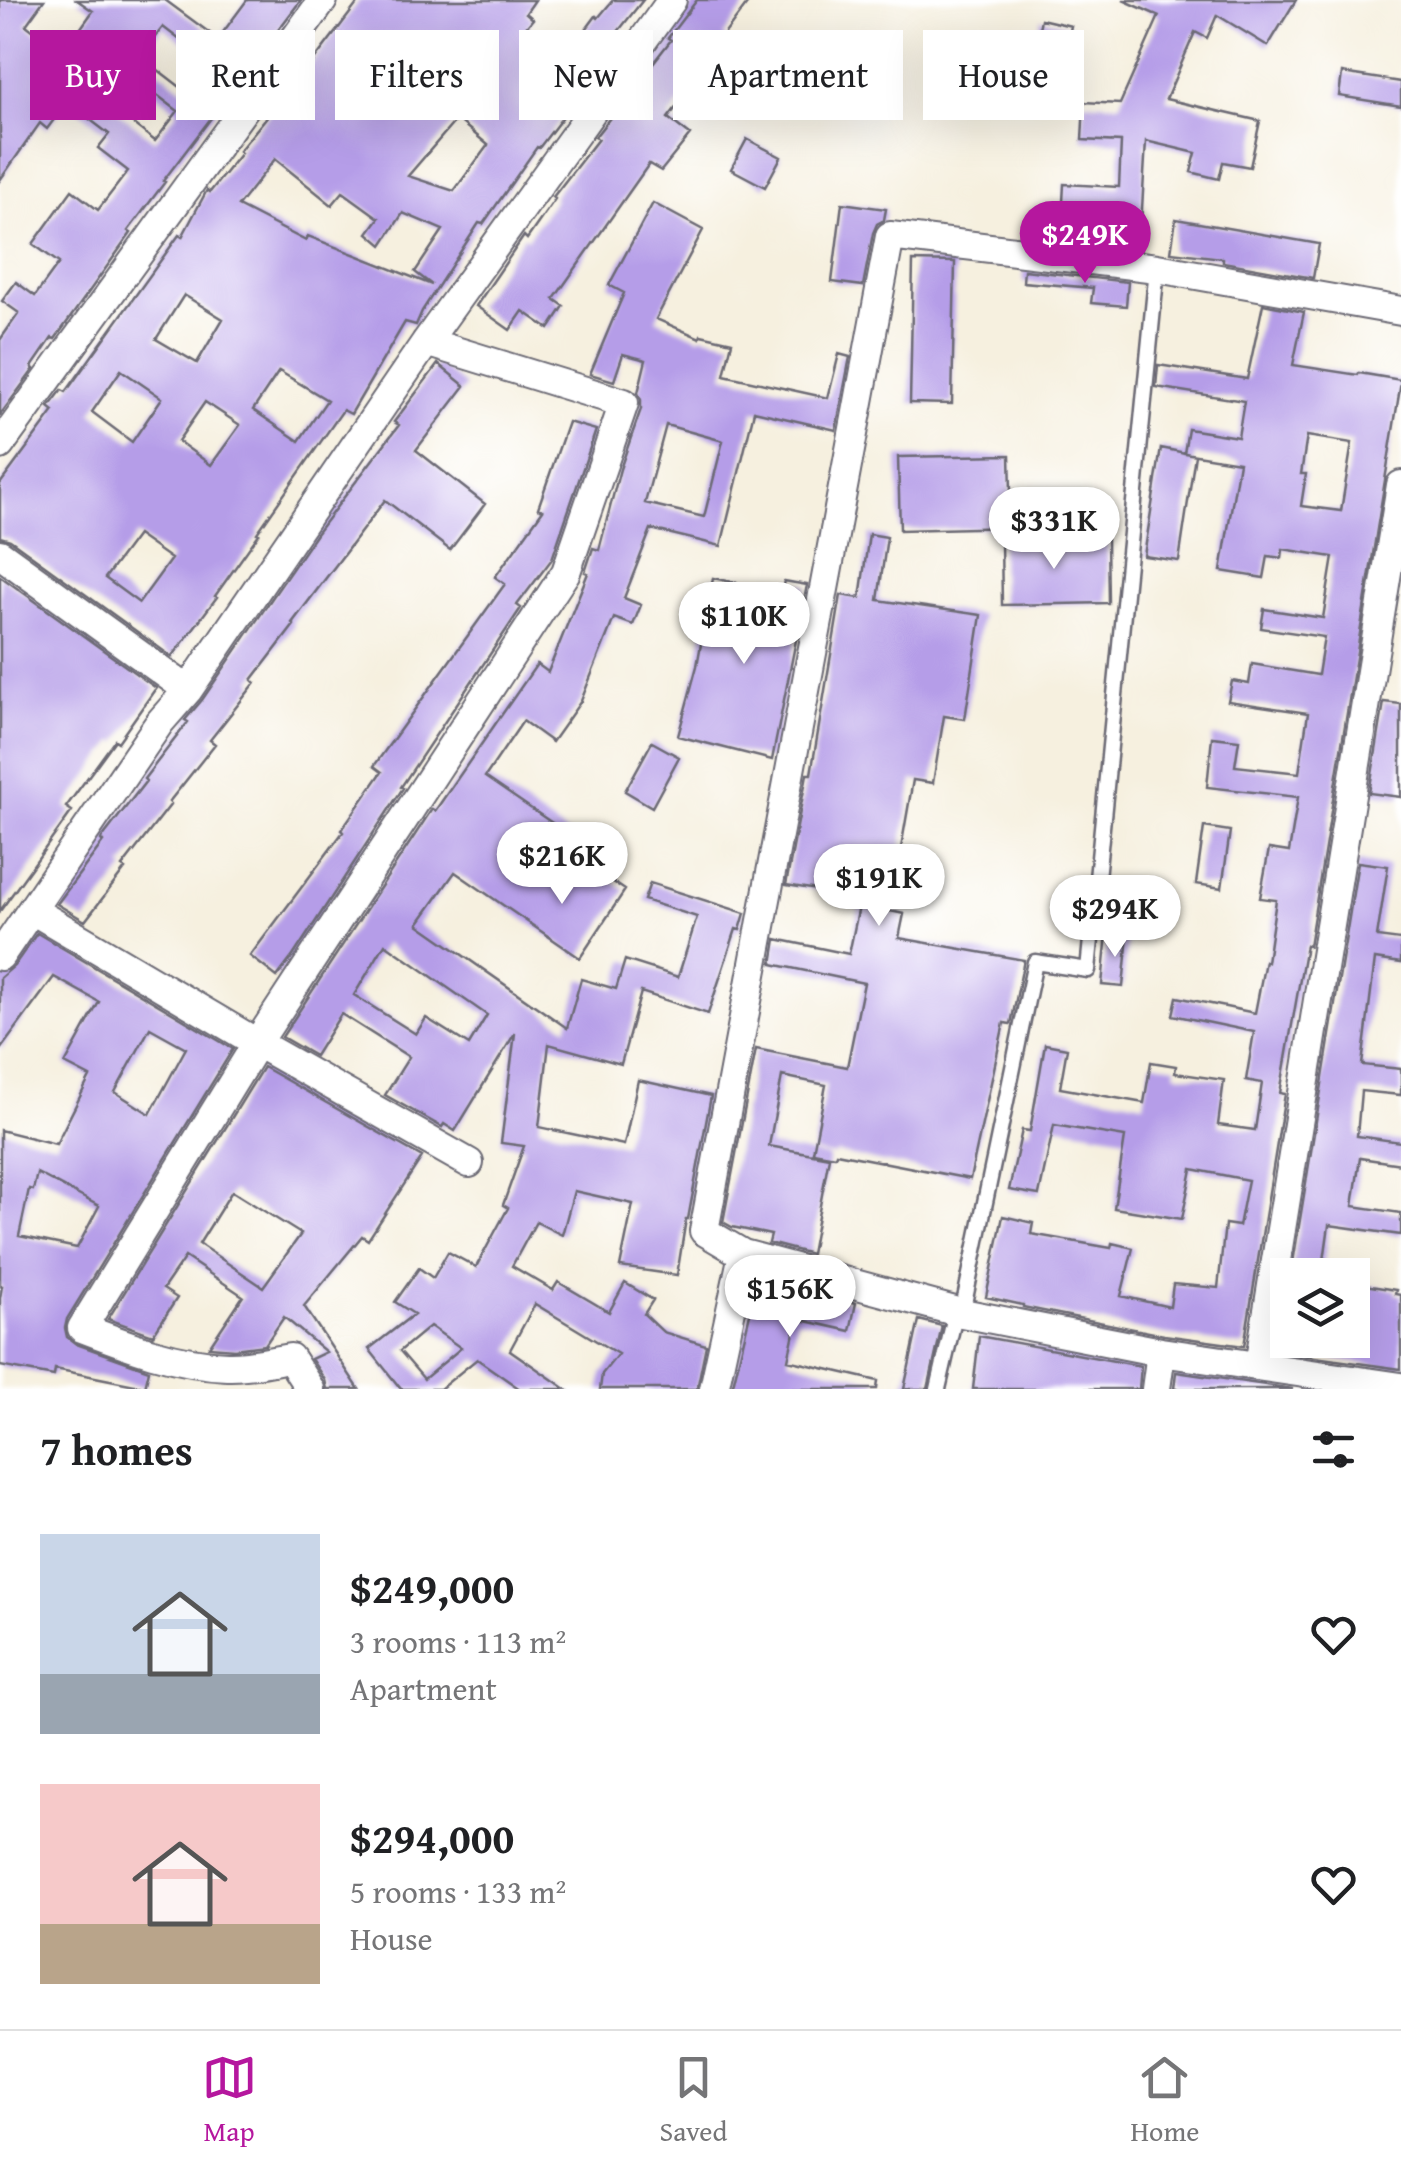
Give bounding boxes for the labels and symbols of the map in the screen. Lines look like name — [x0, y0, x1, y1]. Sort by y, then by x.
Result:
pin: $249K — [1015, 201, 1155, 286]
pin: $331K — [984, 487, 1124, 572]
pin: $110K — [674, 582, 814, 667]
pin: $216K — [492, 822, 632, 907]
pin: $191K — [809, 844, 949, 929]
pin: $294K — [1045, 875, 1185, 960]
pin: $156K — [720, 1255, 860, 1340]

